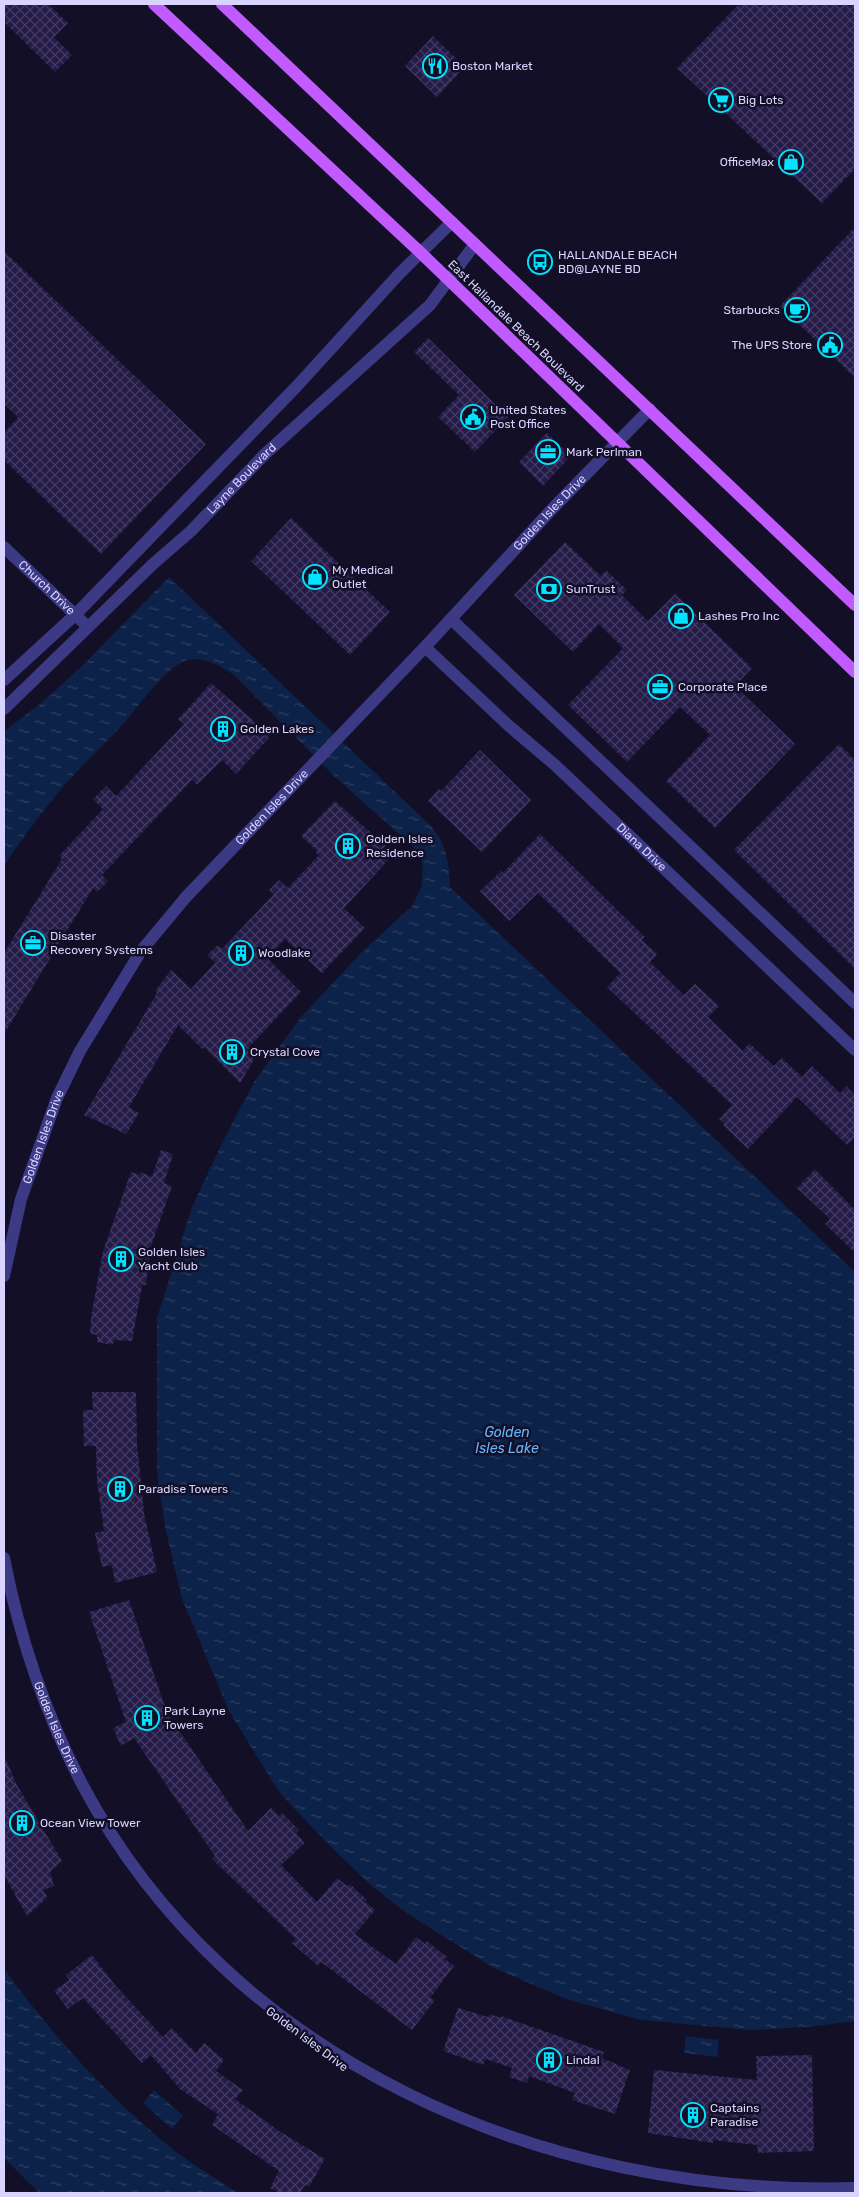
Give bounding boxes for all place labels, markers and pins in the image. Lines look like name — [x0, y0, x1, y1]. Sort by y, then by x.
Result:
restaurant icon: Boston Market — [422, 53, 448, 79]
place label: Boston Market — [452, 59, 533, 73]
supermarket icon: Big Lots — [708, 87, 734, 113]
place label: Big Lots — [738, 93, 783, 107]
shop icon: OfficeMax — [778, 149, 804, 175]
place label: OfficeMax — [720, 155, 775, 169]
place label: HALLANDALE BEACH BD@LAYNE BD — [558, 248, 677, 276]
bus stop icon: HALLANDALE BEACH BD@LAYNE BD — [527, 249, 553, 275]
cafe icon: Starbucks — [784, 297, 810, 323]
place label: Starbucks — [723, 303, 780, 317]
public building icon: The UPS Store — [817, 332, 843, 358]
place label: The UPS Store — [732, 338, 812, 352]
place label: United States Post Office — [490, 403, 566, 431]
public building icon: United States Post Office — [460, 404, 486, 430]
office icon: Mark Perlman — [535, 439, 561, 465]
place label: Mark Perlman — [566, 445, 642, 459]
place label: My Medical Outlet — [332, 563, 393, 591]
shop icon: My Medical Outlet — [302, 564, 328, 590]
bank icon: SunTrust — [536, 576, 562, 602]
place label: SunTrust — [566, 582, 616, 596]
shop icon: Lashes Pro Inc — [668, 603, 694, 629]
place label: Lashes Pro Inc — [698, 609, 780, 623]
office icon: Corporate Place — [647, 674, 673, 700]
place label: Corporate Place — [678, 680, 768, 694]
building icon: Golden Lakes — [210, 716, 236, 742]
place label: Golden Lakes — [240, 722, 314, 736]
place label: Golden Isles Residence — [366, 832, 433, 860]
building icon: Golden Isles Residence — [335, 833, 361, 859]
place label: Disaster Recovery Systems — [50, 929, 153, 957]
office icon: Disaster Recovery Systems — [20, 930, 46, 956]
building icon: Woodlake — [228, 940, 254, 966]
place label: Woodlake — [258, 946, 311, 960]
building icon: Crystal Cove — [219, 1039, 245, 1065]
place label: Crystal Cove — [250, 1045, 320, 1059]
place label: Golden Isles Yacht Club — [138, 1245, 205, 1273]
building icon: Golden Isles Yacht Club — [108, 1246, 134, 1272]
building icon: Paradise Towers — [107, 1476, 133, 1502]
place label: Paradise Towers — [138, 1482, 228, 1496]
place label: Park Layne Towers — [164, 1704, 226, 1732]
building icon: Park Layne Towers — [134, 1705, 160, 1731]
building icon: Ocean View Tower — [9, 1810, 35, 1836]
place label: Ocean View Tower — [40, 1816, 141, 1830]
building icon: Lindal — [536, 2047, 562, 2073]
place label: Lindal — [566, 2053, 600, 2067]
place label: Captains Paradise — [710, 2101, 759, 2129]
building icon: Captains Paradise — [680, 2102, 706, 2128]

